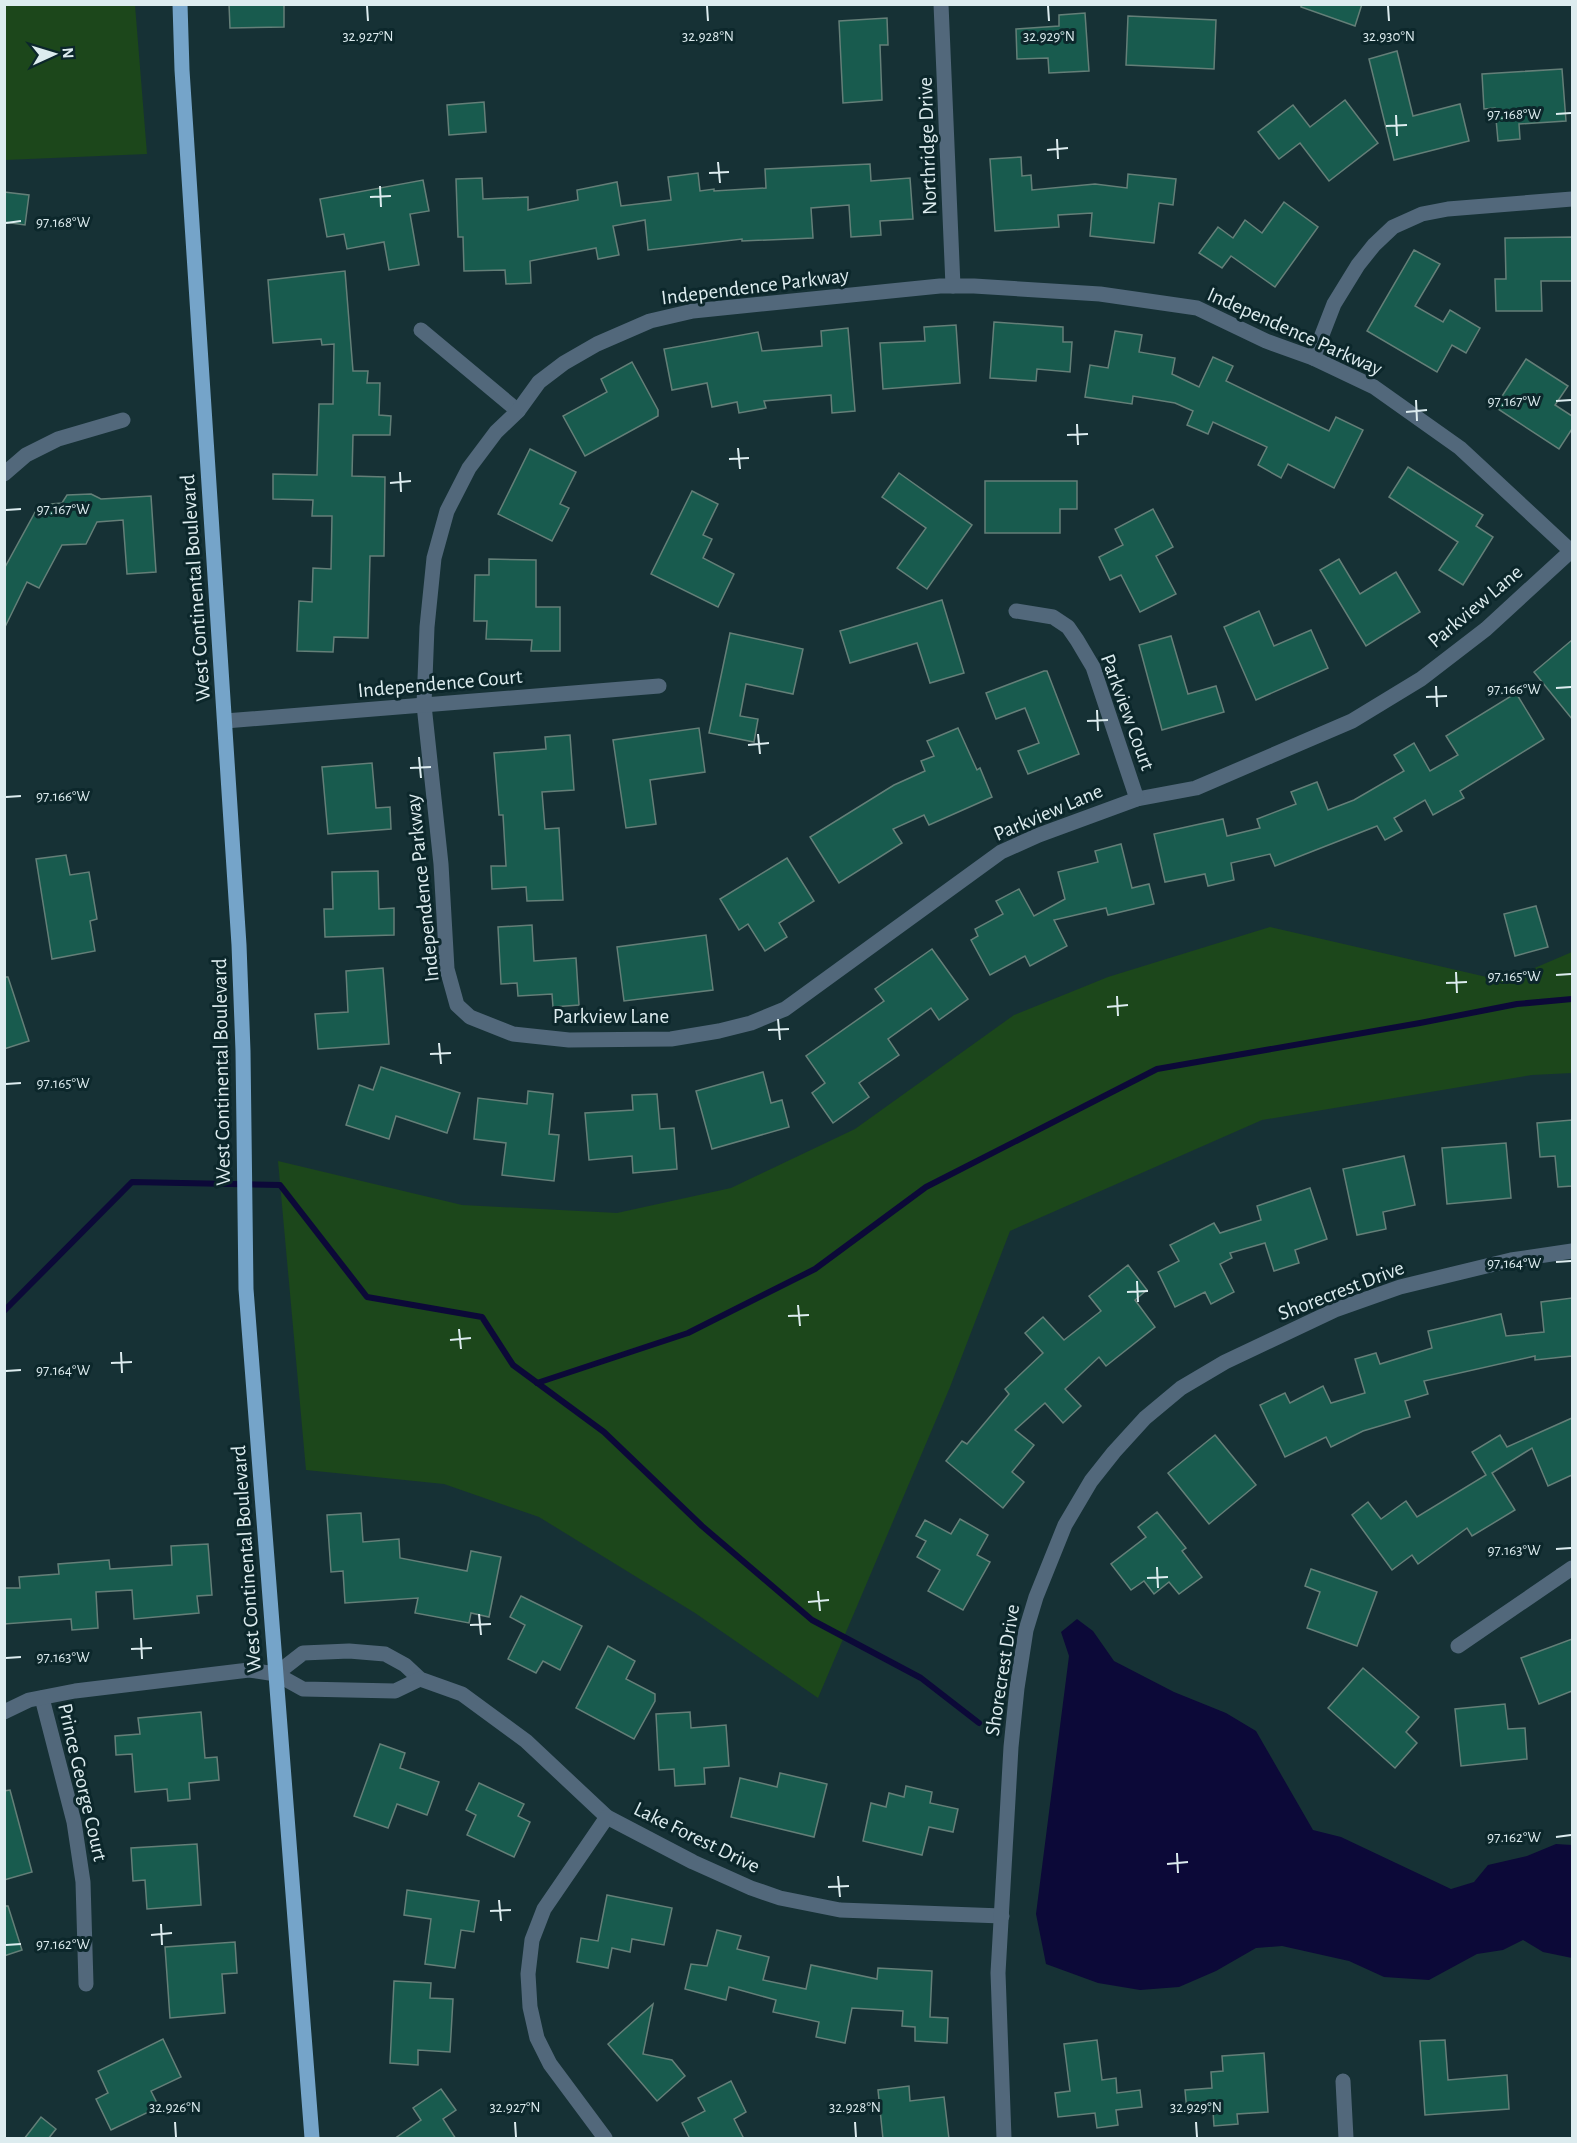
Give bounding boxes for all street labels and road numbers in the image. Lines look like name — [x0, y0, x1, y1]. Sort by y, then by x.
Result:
street label: Northridge Drive — [915, 77, 940, 215]
street label: Independence Parkway — [660, 265, 850, 308]
street label: Independence Parkway — [1204, 283, 1385, 380]
street label: West Continental Boulevard — [177, 474, 214, 702]
street label: Parkview Lane — [1424, 561, 1527, 652]
street label: Parkview Court — [1097, 651, 1158, 774]
street label: Independence Court — [357, 666, 524, 701]
street label: Parkview Lane — [991, 780, 1106, 845]
street label: Independence Parkway — [402, 793, 443, 983]
street label: West Continental Boulevard — [209, 958, 234, 1186]
street label: Parkview Lane — [553, 1006, 669, 1027]
street label: Shorecrest Drive — [1275, 1257, 1407, 1324]
street label: West Continental Boulevard — [228, 1445, 265, 1673]
street label: Shorecrest Drive — [982, 1603, 1023, 1737]
street label: Prince George Court — [54, 1701, 111, 1863]
street label: Lake Forest Drive — [630, 1798, 763, 1877]

